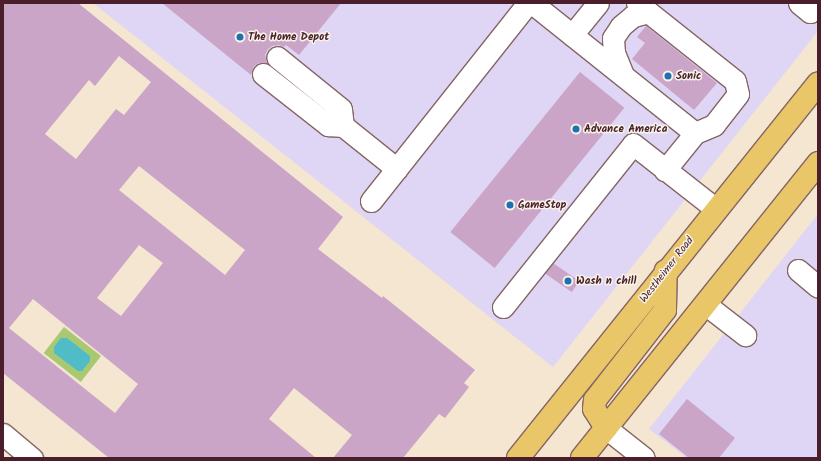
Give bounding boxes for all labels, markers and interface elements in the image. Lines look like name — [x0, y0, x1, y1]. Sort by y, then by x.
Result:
place label: The Home Depot — [248, 30, 329, 44]
marker: The Home Depot — [235, 32, 245, 42]
place label: Sonic — [676, 69, 701, 83]
marker: Sonic — [663, 71, 673, 81]
place label: Advance America — [584, 122, 667, 136]
marker: Advance America — [571, 124, 581, 134]
place label: GameStop — [518, 198, 567, 212]
marker: GameStop — [505, 200, 515, 210]
street label: Westheimer Road — [637, 235, 697, 305]
place label: Wash n chill — [576, 274, 636, 288]
marker: Wash n chill — [563, 276, 573, 286]

